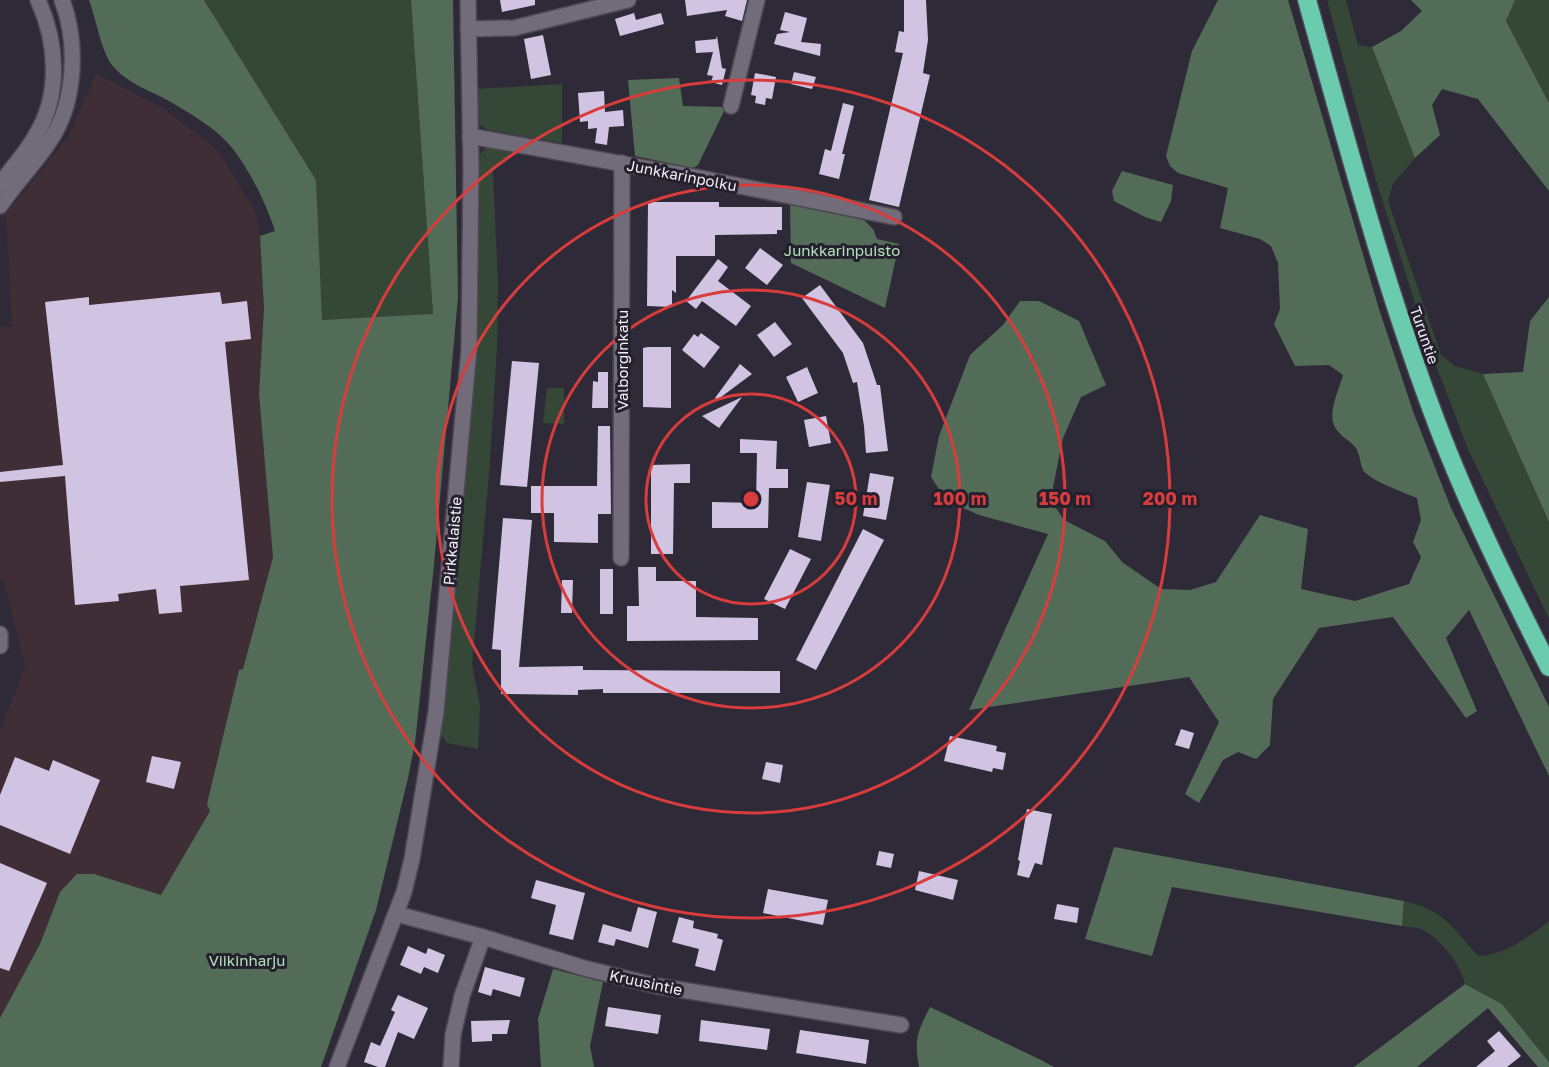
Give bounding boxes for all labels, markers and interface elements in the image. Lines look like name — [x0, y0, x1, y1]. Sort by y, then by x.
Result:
street label: Junkkarinpolku — [626, 156, 738, 194]
park label: Junkkarinpuisto — [784, 241, 900, 259]
street label: Turuntie — [1407, 304, 1443, 366]
street label: Valborginkatu — [613, 310, 631, 410]
text: 50 m — [835, 487, 877, 509]
text: 100 m — [934, 487, 986, 509]
text: 150 m — [1039, 487, 1091, 509]
text: 200 m — [1143, 487, 1197, 509]
centre of rings — [741, 489, 761, 509]
street label: Pirkkalaistie — [439, 496, 465, 586]
park label: Viikinharju — [209, 951, 285, 969]
street label: Kruusintie — [608, 965, 684, 999]

